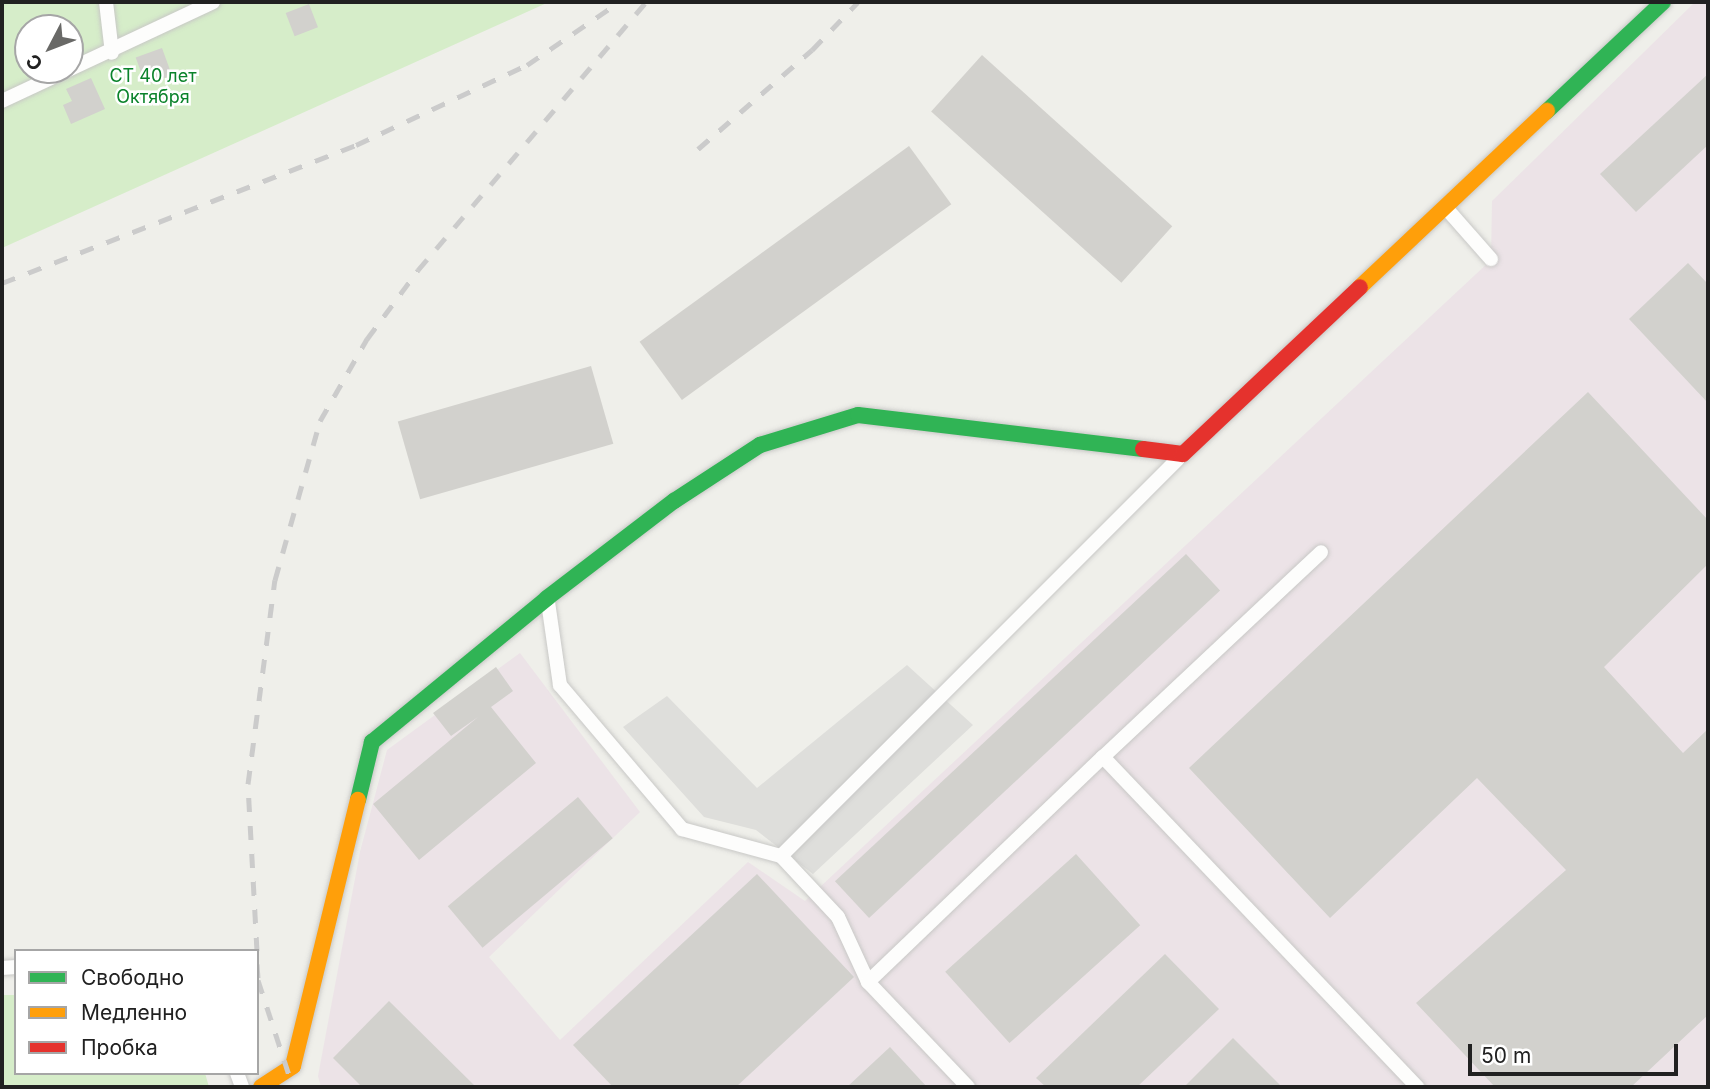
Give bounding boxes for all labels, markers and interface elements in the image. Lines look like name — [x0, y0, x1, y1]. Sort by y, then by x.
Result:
north arrow — [14, 14, 84, 84]
text: С — [21, 49, 48, 75]
park label: СТ 40 лет Октября — [109, 66, 197, 108]
legend — [14, 949, 259, 1075]
text: Свободно — [81, 965, 184, 990]
text: Медленно — [81, 1000, 187, 1025]
scale bar — [1472, 1030, 1682, 1074]
text: Пробка — [81, 1035, 158, 1060]
text: 50 m — [1481, 1043, 1531, 1068]

